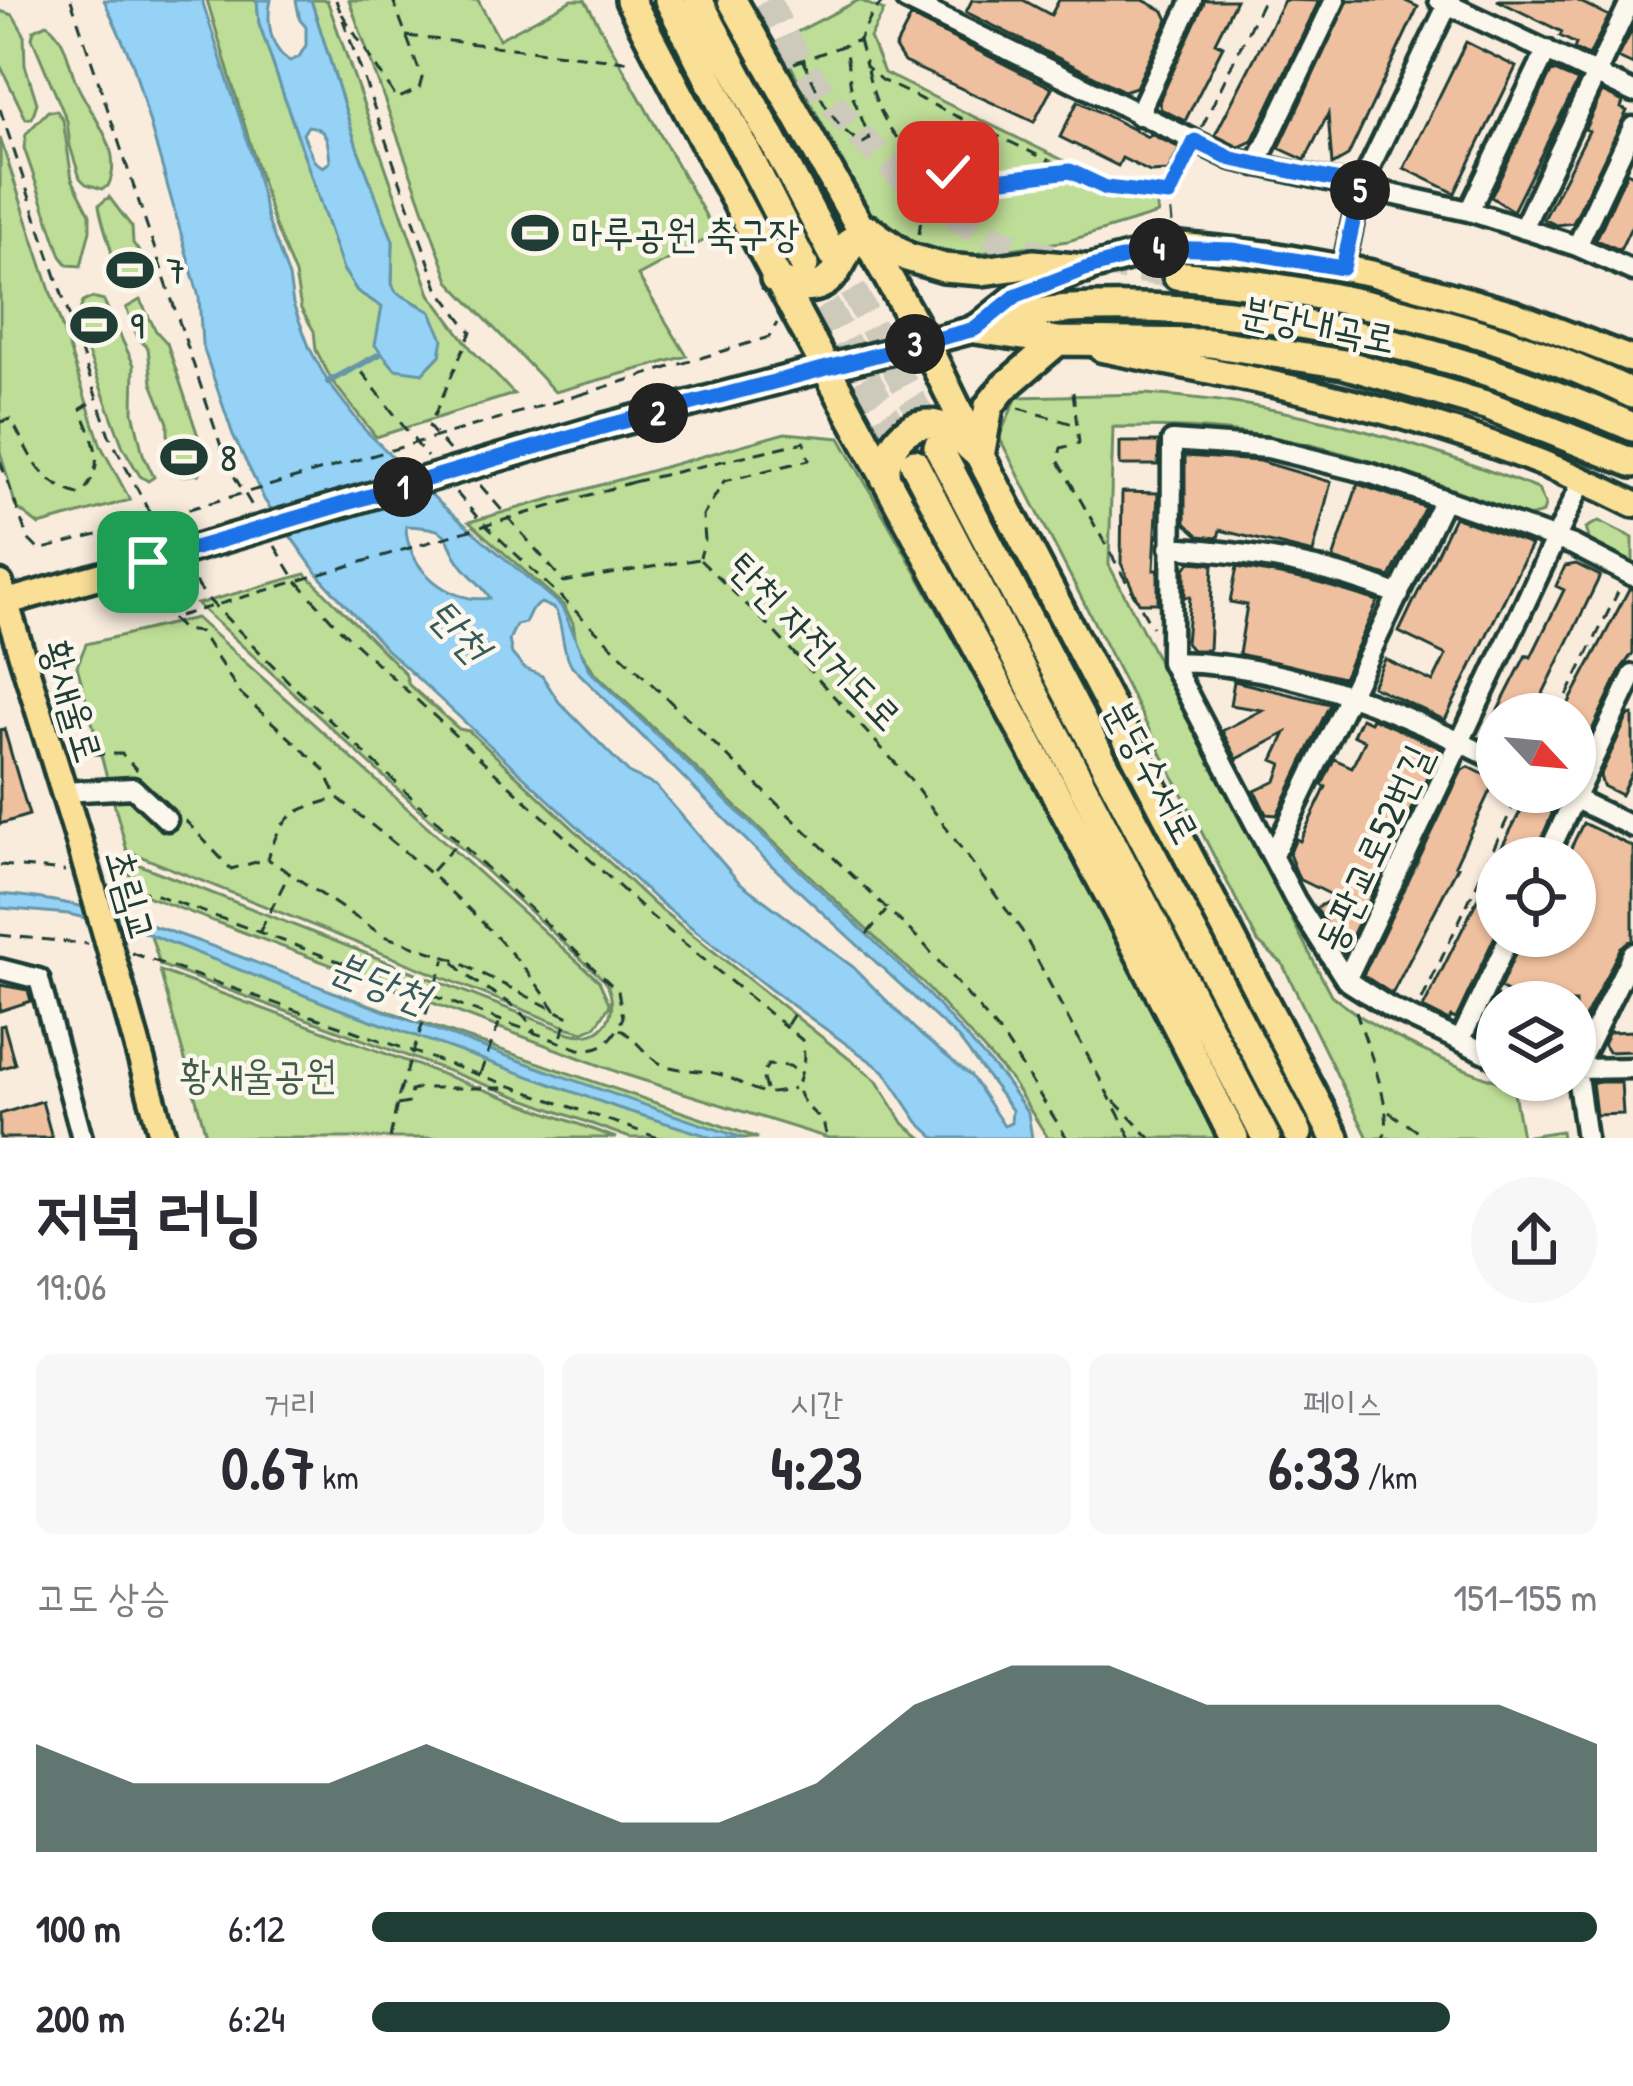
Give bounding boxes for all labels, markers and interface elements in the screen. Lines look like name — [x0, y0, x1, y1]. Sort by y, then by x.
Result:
pin — [897, 121, 999, 223]
icon: check — [915, 139, 981, 205]
pin: 5 — [1330, 160, 1390, 220]
text: 5 — [1353, 168, 1367, 212]
place label: 마루공원 축구장 — [571, 206, 800, 259]
sports icon: 마루공원 축구장 — [510, 208, 560, 258]
pin: 4 — [1129, 218, 1189, 278]
text: 4 — [1153, 226, 1165, 270]
place label: 7 — [166, 243, 185, 296]
sports icon: 7 — [105, 245, 155, 295]
street label: 분당내곡로 — [1236, 283, 1400, 364]
place label: 9 — [130, 298, 144, 351]
sports icon: 9 — [69, 300, 119, 350]
pin: 3 — [885, 314, 945, 374]
text: 3 — [908, 322, 922, 366]
pin: 2 — [628, 383, 688, 443]
text: 2 — [650, 391, 666, 435]
place label: 8 — [220, 430, 237, 483]
sports icon: 8 — [159, 432, 209, 482]
pin: 1 — [373, 457, 433, 517]
text: 1 — [397, 465, 409, 509]
pin — [97, 511, 199, 613]
icon: arrive — [115, 529, 181, 595]
street label: 탄천 자전거도로 — [718, 540, 915, 741]
water label: 탄천 — [416, 586, 507, 677]
street label: 황새울로 — [30, 633, 117, 769]
street label: 분당수서로 — [1093, 689, 1214, 852]
north arrow — [1476, 693, 1596, 813]
map controls — [1476, 693, 1596, 1101]
street label: 동판교로52번길 — [1301, 736, 1444, 960]
button: locate — [1476, 837, 1596, 957]
street label: 초림교 — [94, 842, 171, 947]
water label: 분당천 — [323, 936, 442, 1027]
button: layers — [1476, 981, 1596, 1101]
park label: 황새울공원 — [180, 1047, 336, 1100]
text: 저녁 러닝 — [36, 1169, 264, 1259]
button: share — [1471, 1177, 1597, 1303]
text: 19:06 — [36, 1259, 107, 1312]
text: 거리 — [264, 1381, 317, 1425]
text: 시간 — [790, 1381, 843, 1425]
text: 페이스 — [1303, 1381, 1383, 1425]
text: 0.67 — [222, 1426, 315, 1508]
text: 4:23 — [771, 1426, 862, 1508]
text: 6:33 — [1268, 1426, 1360, 1508]
text: km — [315, 1455, 359, 1499]
text: /km — [1360, 1455, 1417, 1499]
text: 고도 상승 — [36, 1570, 171, 1623]
text: 151–155 m — [1453, 1570, 1597, 1623]
text: 100 m — [36, 1901, 121, 1954]
text: 6:12 — [228, 1901, 285, 1954]
text: 200 m — [36, 1991, 125, 2044]
text: 6:24 — [228, 1991, 286, 2044]

